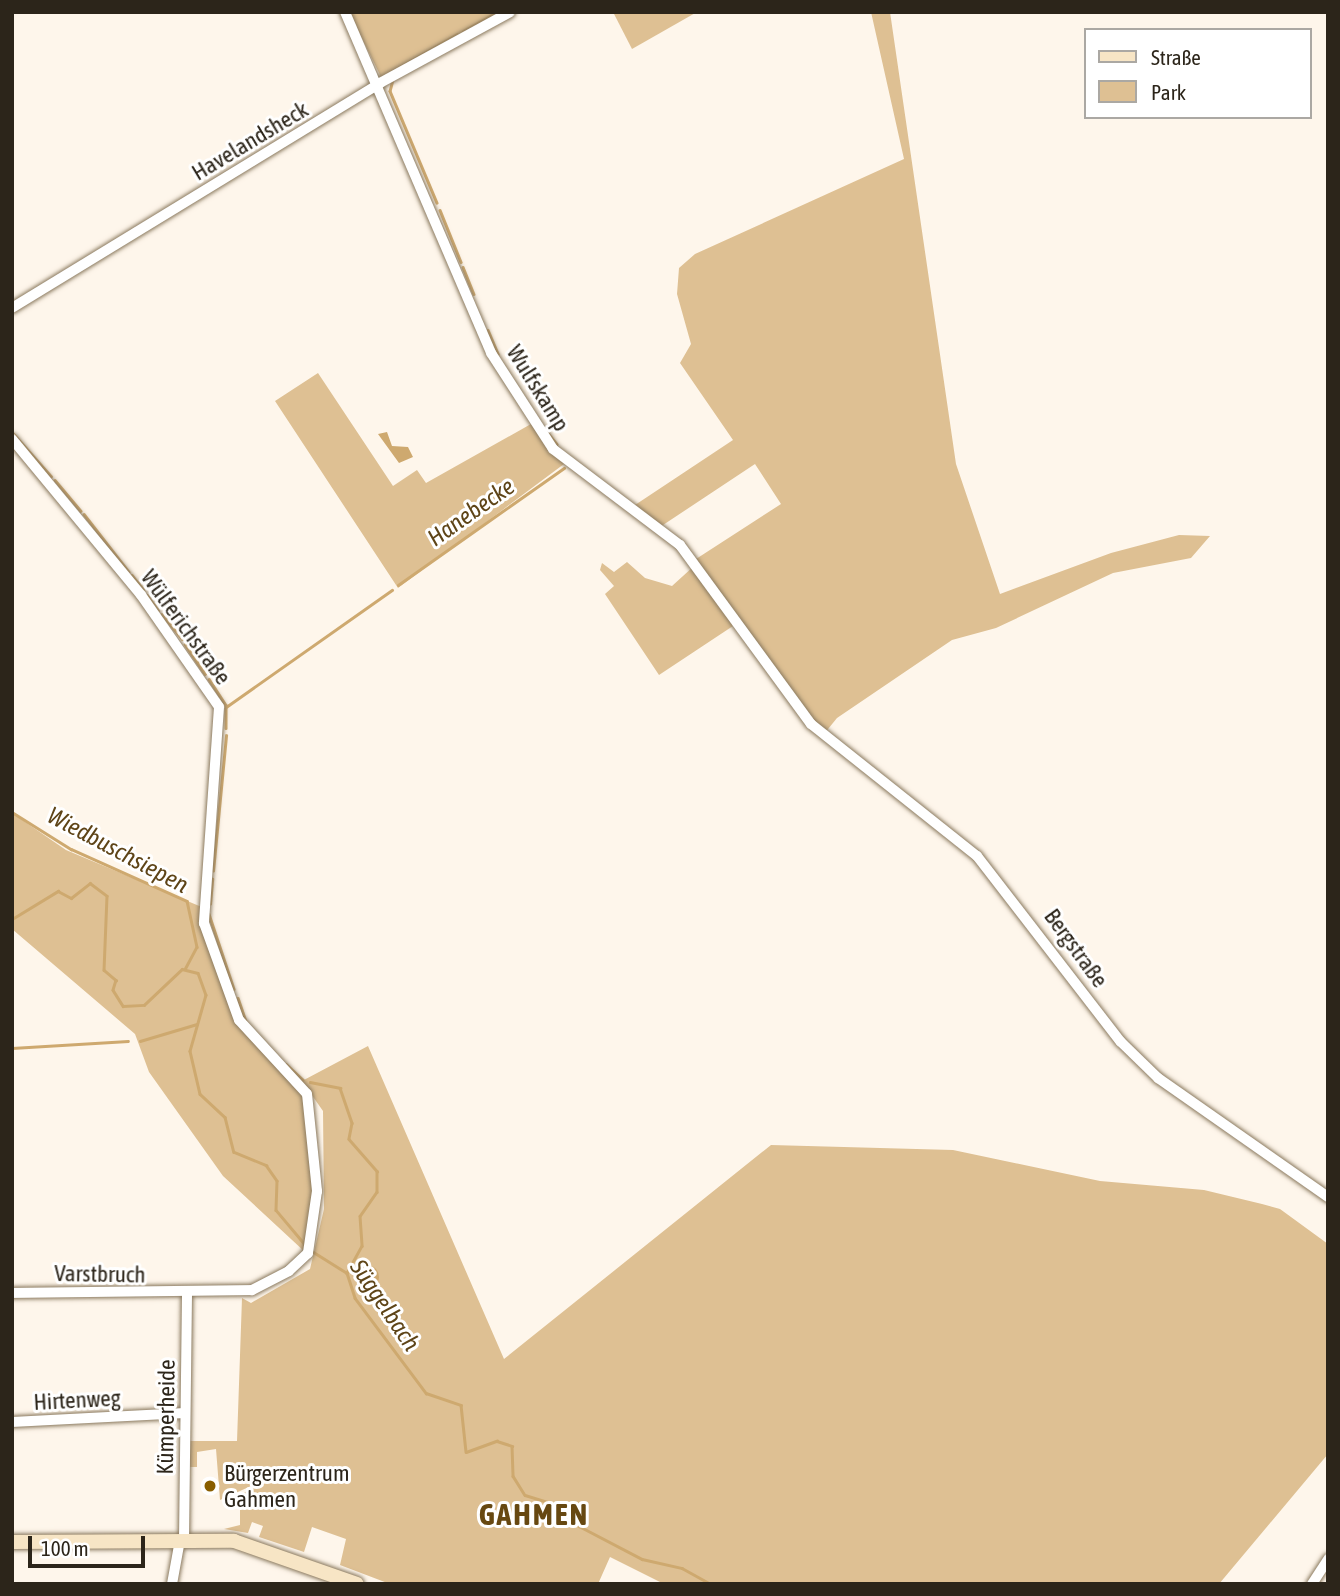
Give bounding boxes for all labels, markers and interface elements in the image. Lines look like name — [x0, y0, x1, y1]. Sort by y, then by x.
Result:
legend — [1084, 28, 1312, 119]
text: Straße — [1151, 45, 1201, 69]
text: Park — [1151, 80, 1186, 104]
street label: Havelandsheck — [187, 95, 313, 187]
street label: Wulfskamp — [501, 340, 575, 436]
water label: Hanebecke — [422, 472, 520, 552]
street label: Wülferichstraße — [135, 564, 237, 690]
water label: Wiedbuschsiepen — [43, 801, 193, 899]
street label: Bergstraße — [1038, 903, 1114, 993]
water label: Süggelbach — [344, 1254, 426, 1356]
street label: Varstbruch — [54, 1259, 146, 1289]
street label: Kümperheide — [151, 1359, 181, 1475]
street label: Hirtenweg — [33, 1384, 121, 1416]
place label: Bürgerzentrum Gahmen — [224, 1459, 349, 1513]
marker: Bürgerzentrum Gahmen — [202, 1478, 218, 1494]
district label: GAHMEN — [479, 1496, 589, 1532]
scale bar — [32, 1522, 149, 1566]
text: 100 m — [41, 1536, 89, 1560]

